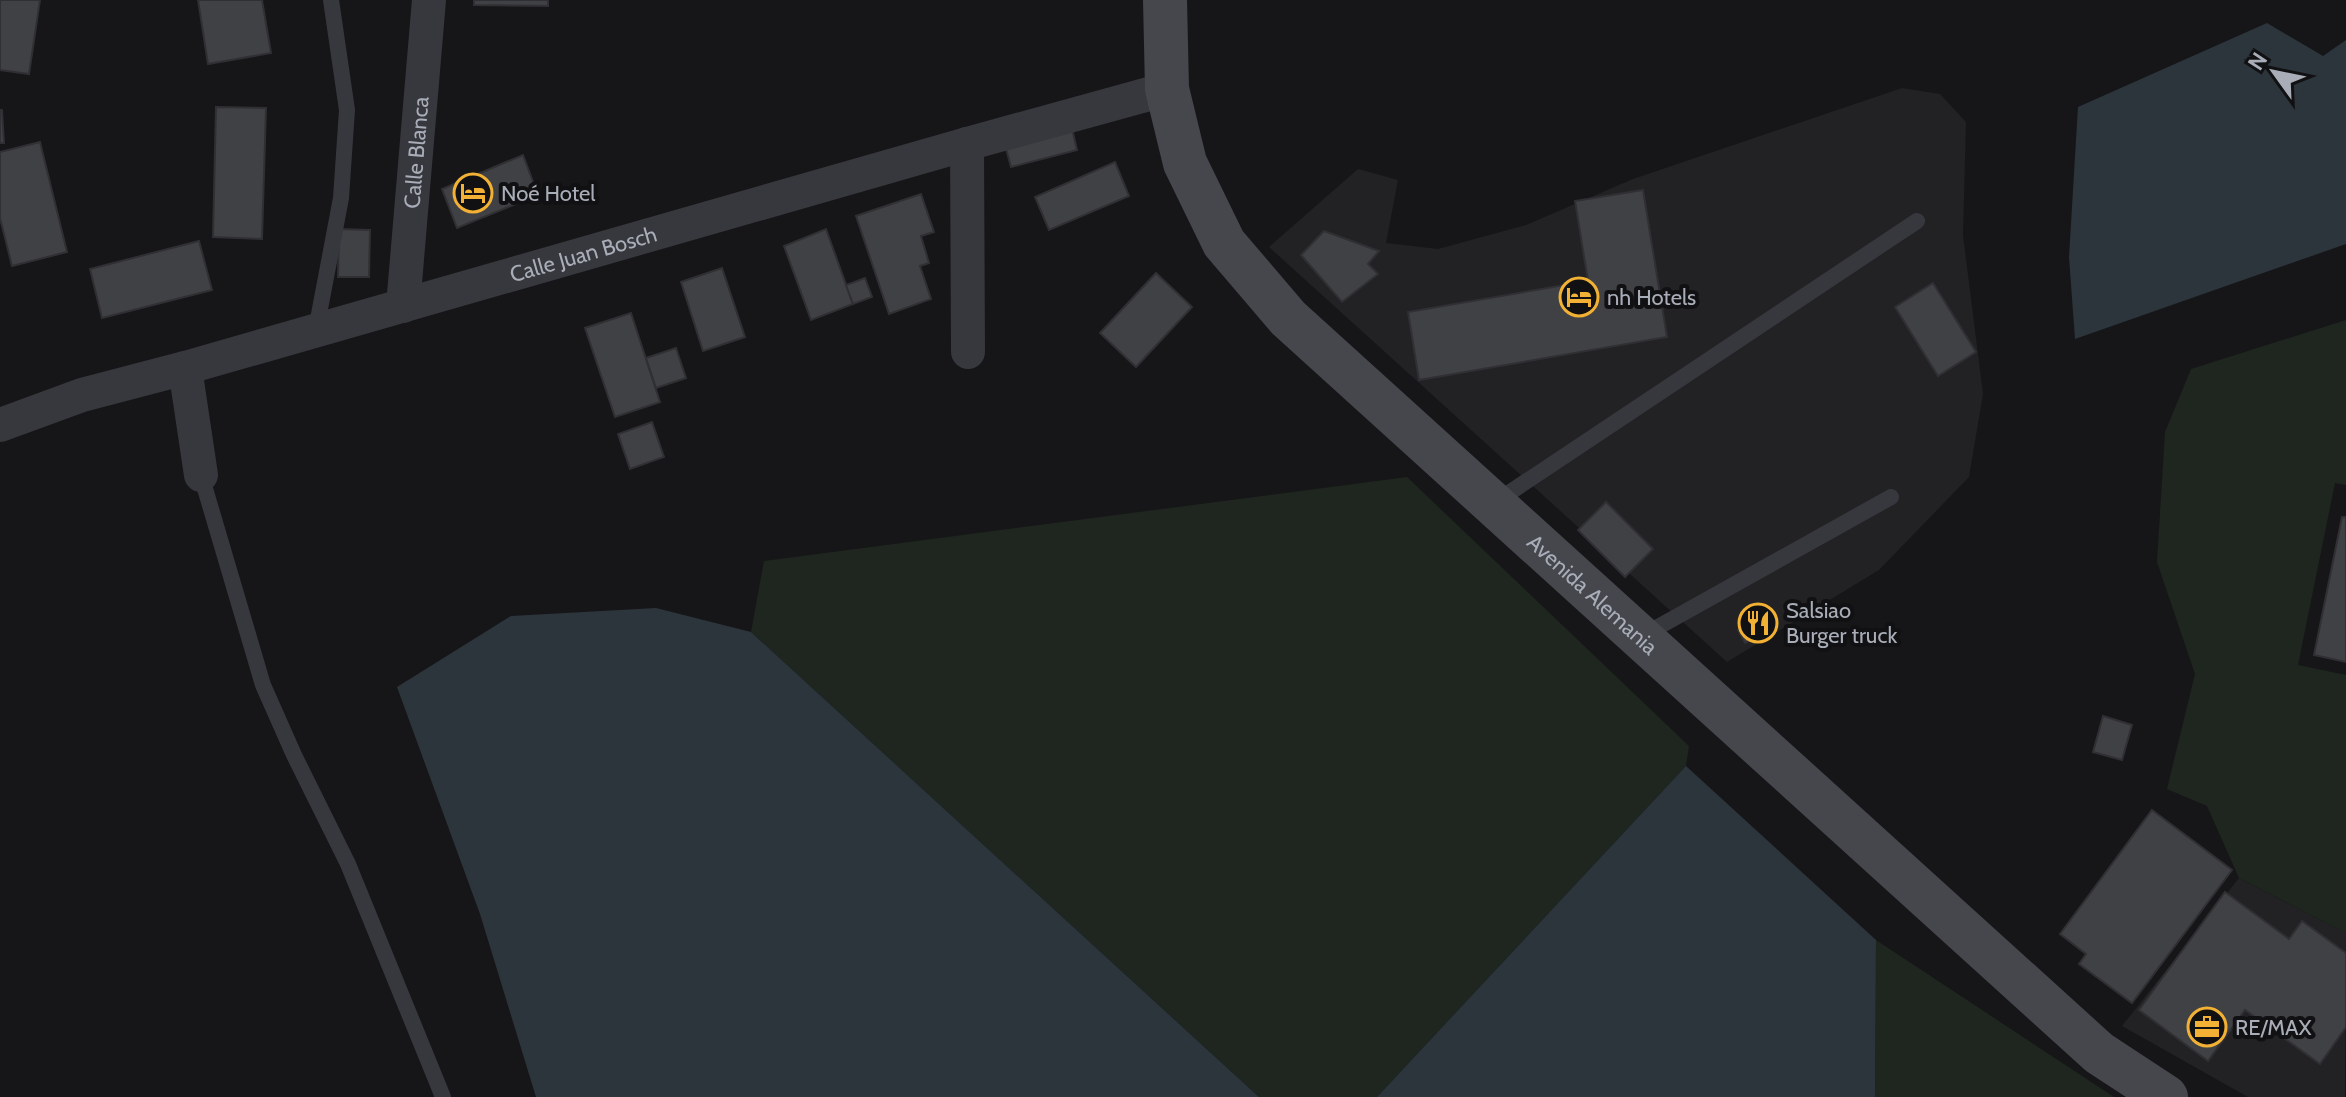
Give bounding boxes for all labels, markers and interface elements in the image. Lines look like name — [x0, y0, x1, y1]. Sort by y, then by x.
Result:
north arrow — [2234, 32, 2314, 112]
text: N — [2242, 48, 2273, 75]
street label: Calle Blanca — [398, 95, 434, 210]
hotel icon: Noé Hotel — [452, 172, 494, 214]
place label: Noé Hotel — [501, 180, 596, 207]
street label: Calle Juan Bosch — [507, 220, 660, 288]
hotel icon: nh Hotels — [1558, 276, 1600, 318]
place label: nh Hotels — [1607, 284, 1696, 311]
street label: Avenida Alemania — [1522, 528, 1664, 660]
place label: Salsiao Burger truck — [1786, 597, 1897, 649]
restaurant icon: Salsiao Burger truck — [1737, 602, 1779, 644]
office icon: RE/MAX — [2186, 1006, 2228, 1048]
place label: RE/MAX — [2235, 1014, 2312, 1041]

